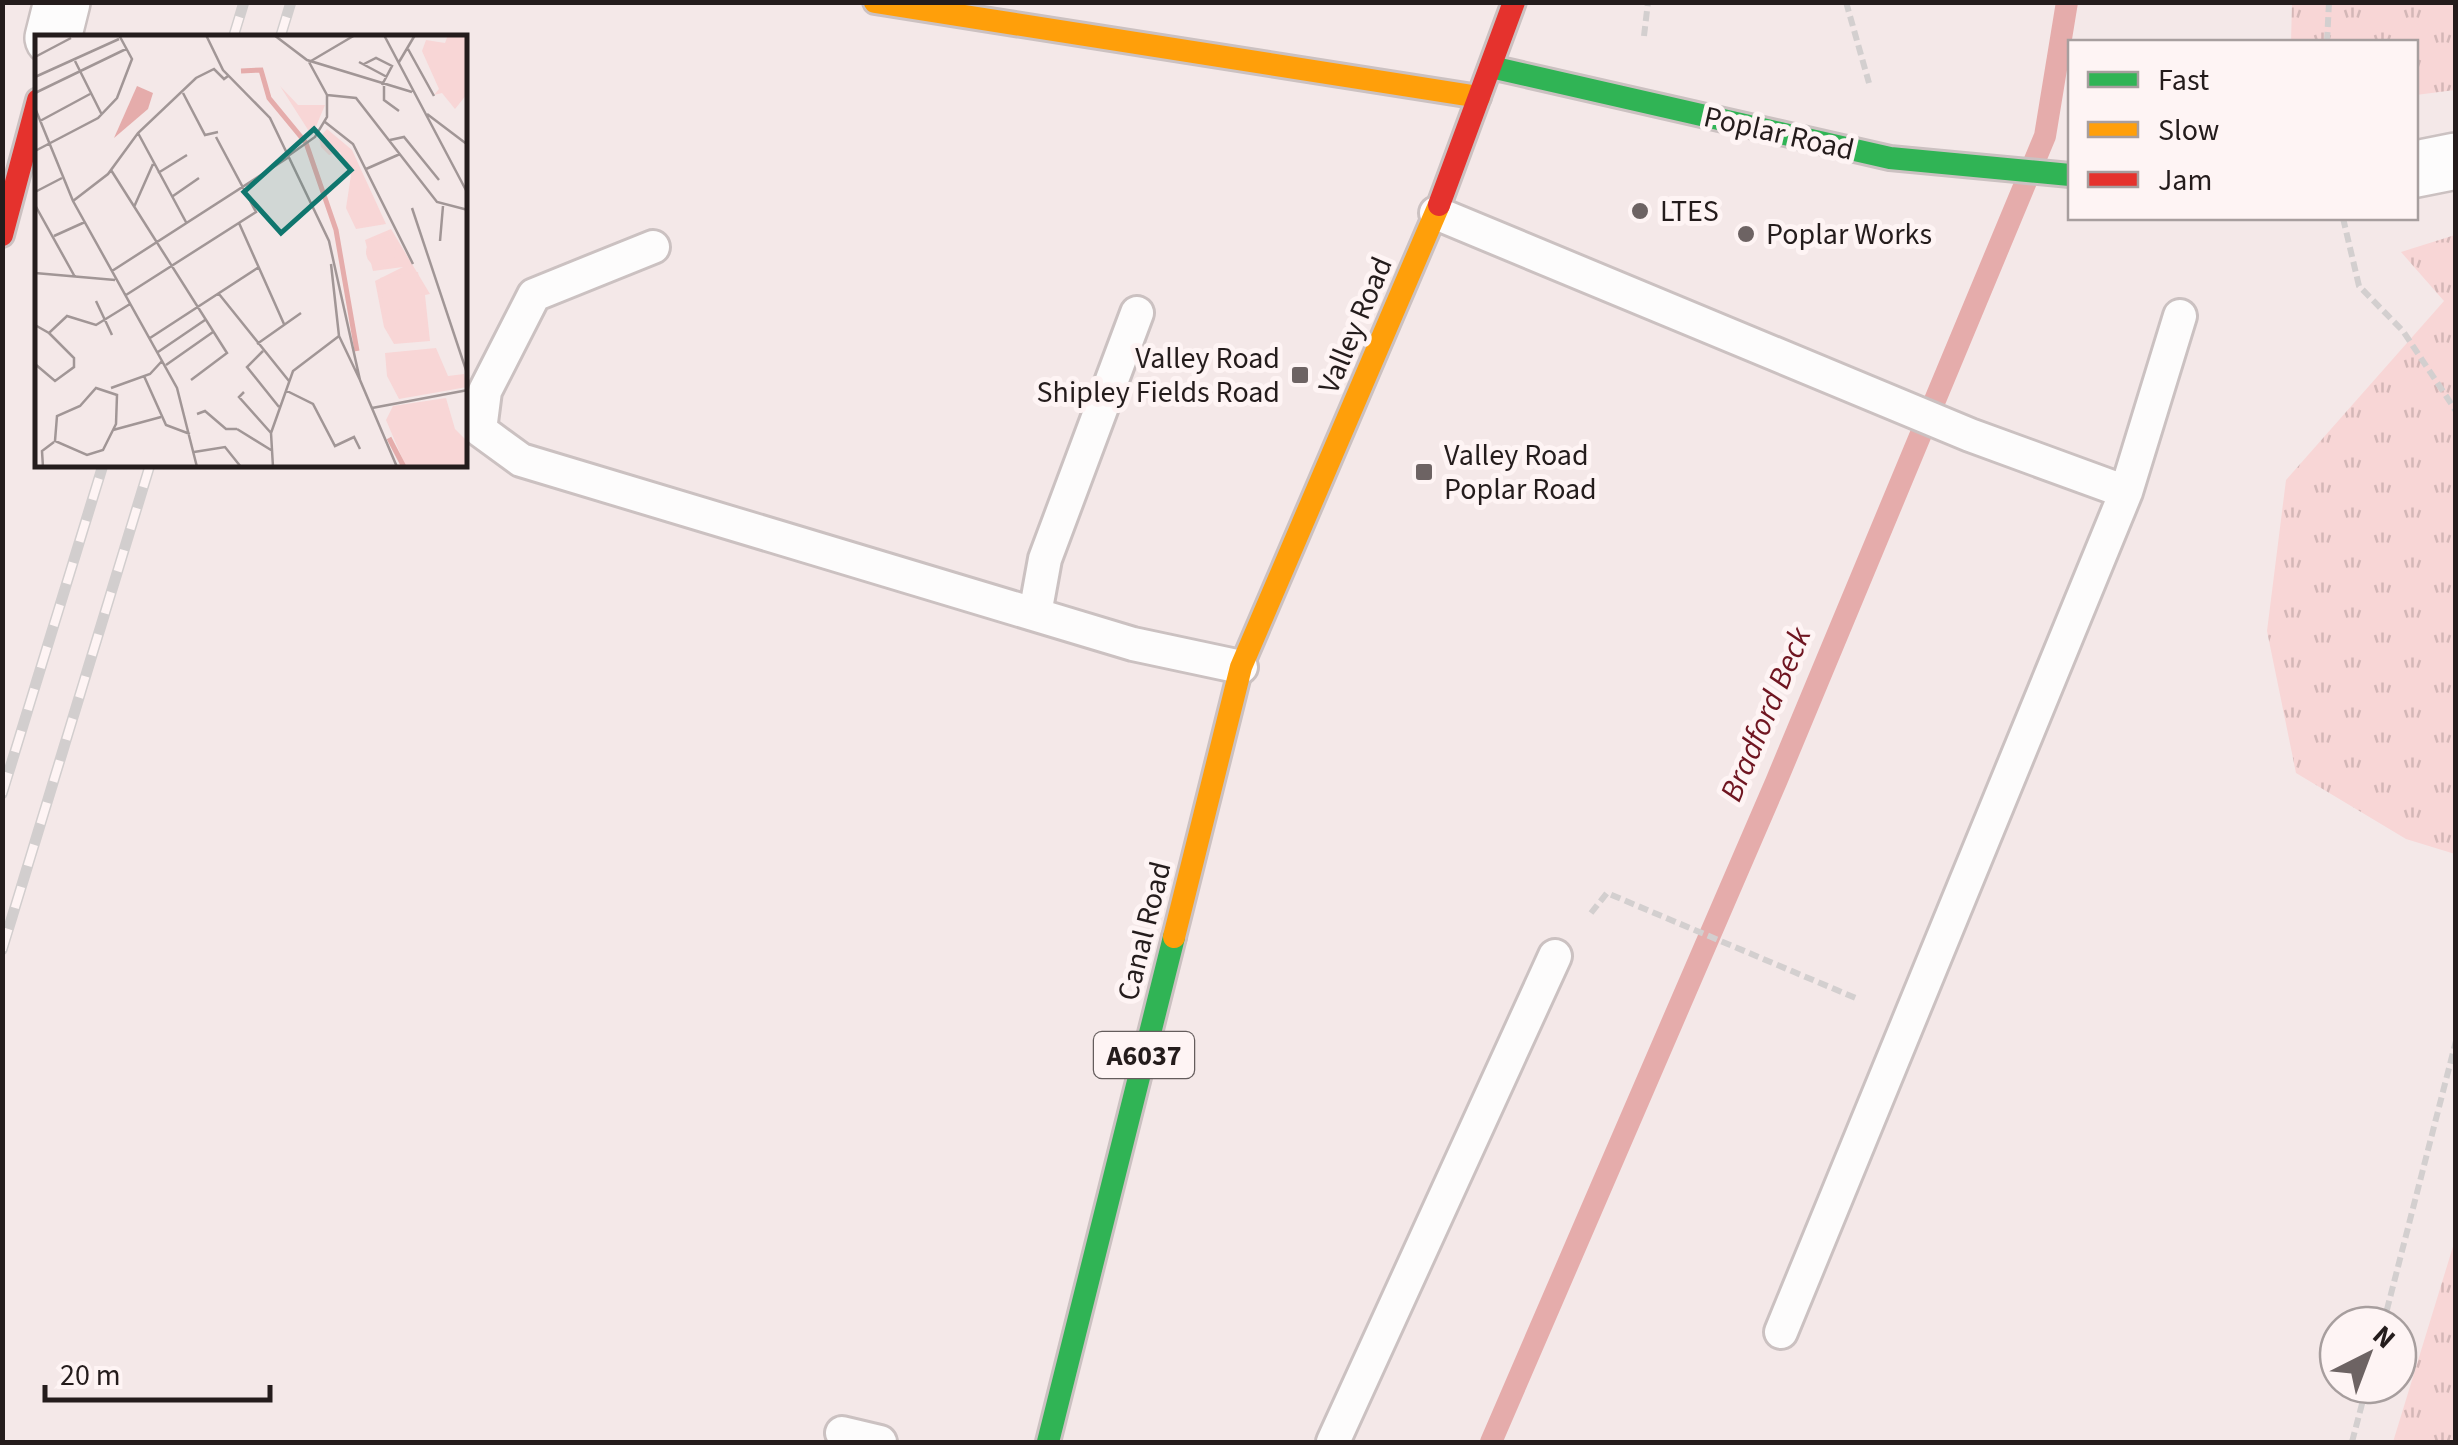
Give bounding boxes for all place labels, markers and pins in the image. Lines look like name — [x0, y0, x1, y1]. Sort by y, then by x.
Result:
place label: LTES — [1660, 190, 1719, 233]
marker: LTES — [1629, 200, 1651, 222]
place label: Poplar Works — [1766, 213, 1932, 256]
marker: Poplar Works — [1735, 223, 1757, 245]
place label: Valley Road Shipley Fields Road — [1037, 337, 1280, 414]
marker: Valley Road Shipley Fields Road — [1289, 364, 1311, 386]
place label: Valley Road Poplar Road — [1444, 434, 1597, 511]
marker: Valley Road Poplar Road — [1413, 461, 1435, 483]

